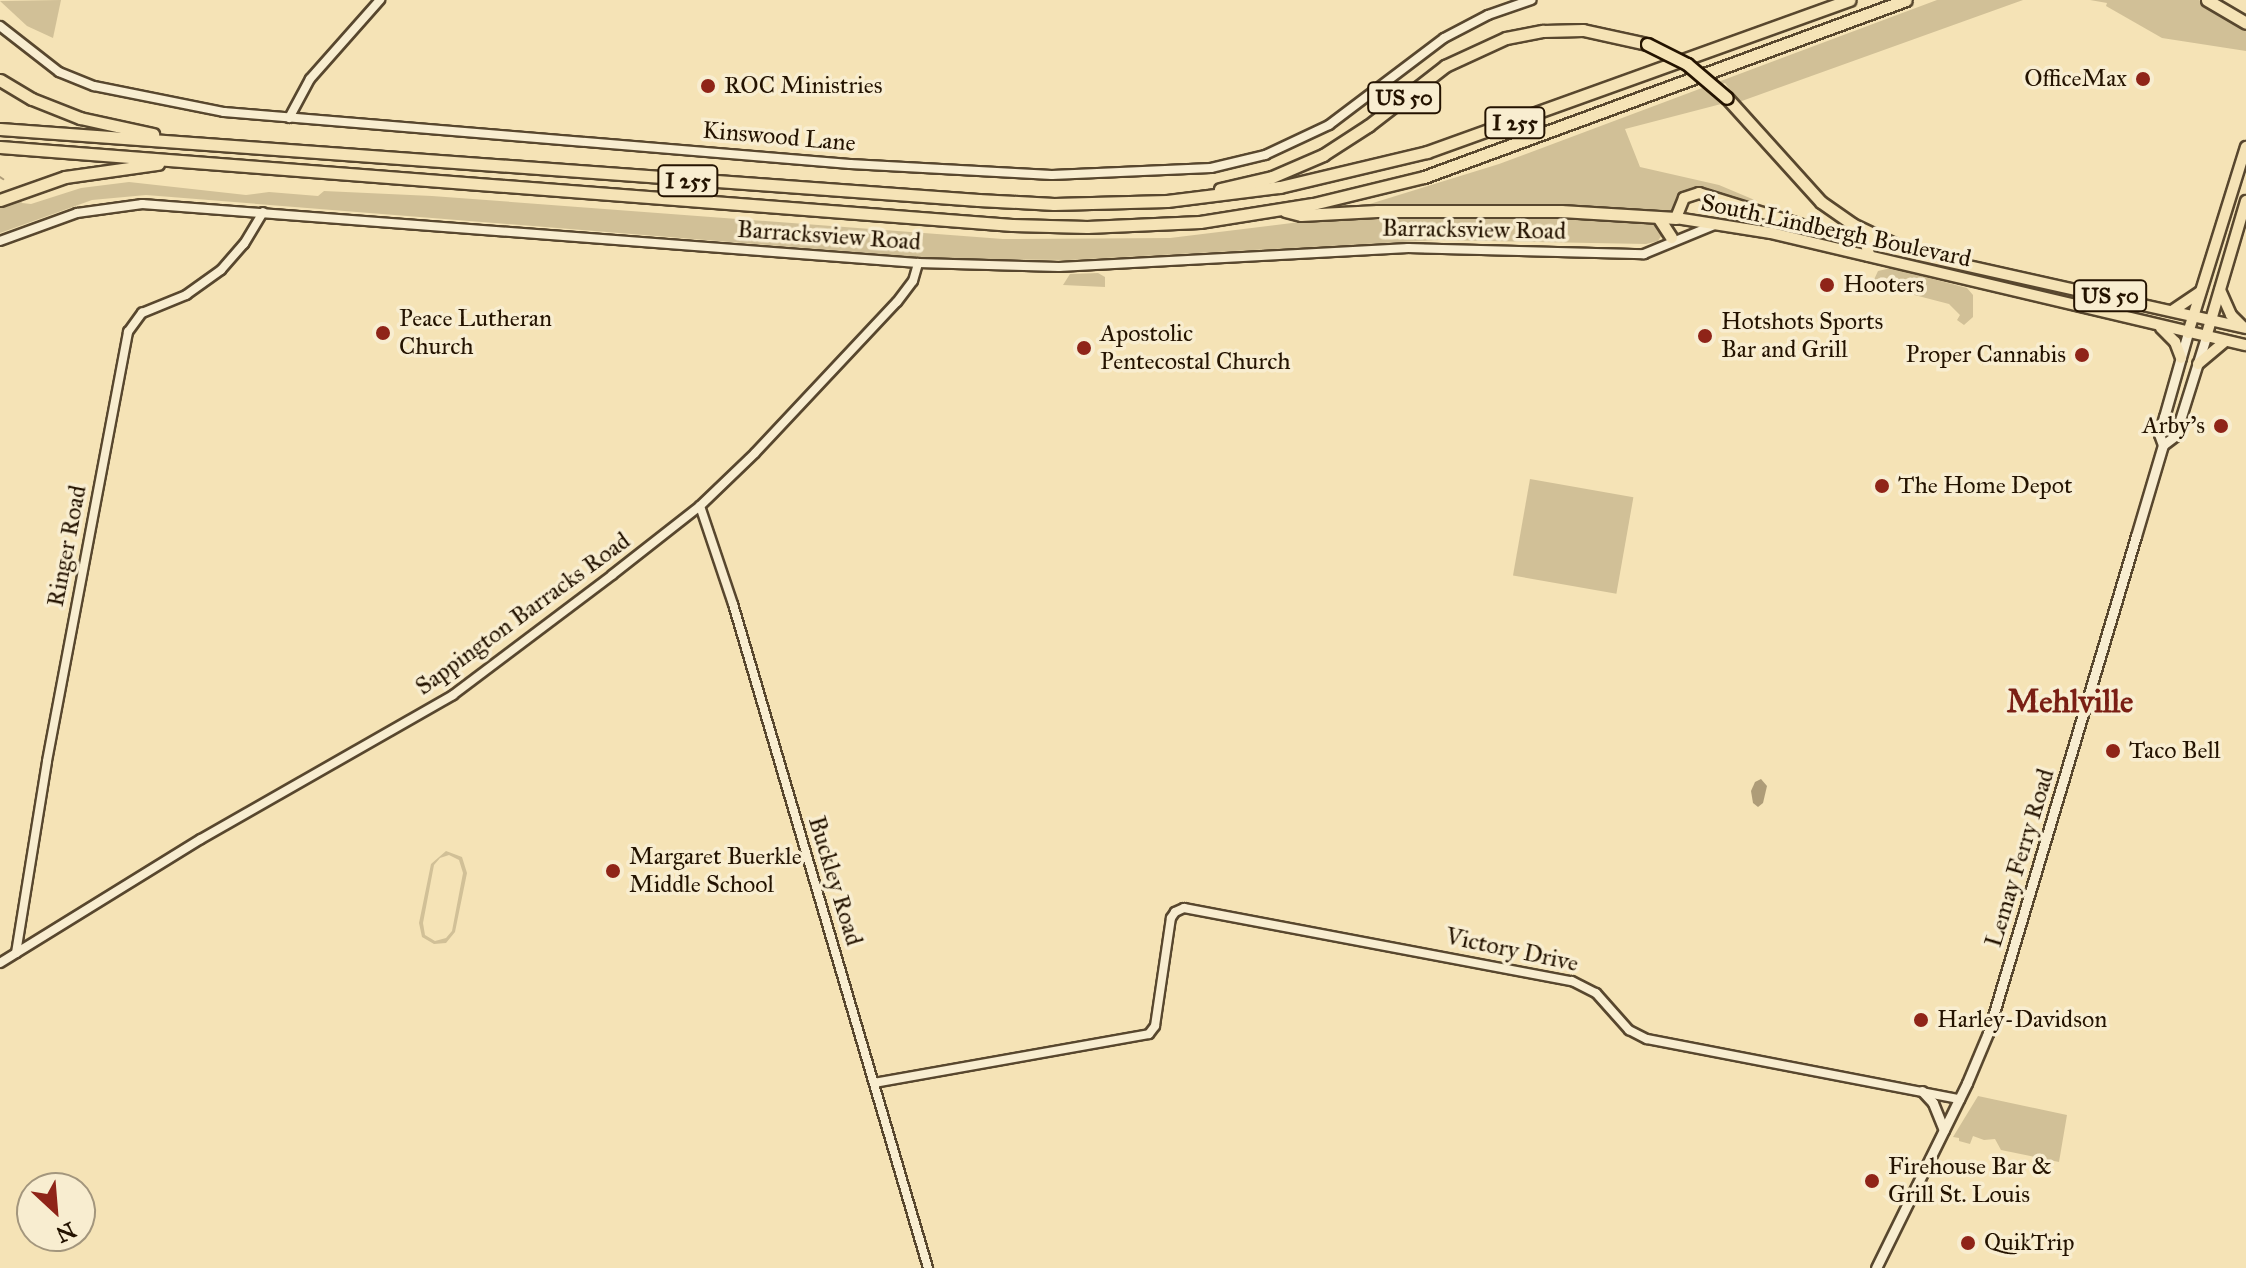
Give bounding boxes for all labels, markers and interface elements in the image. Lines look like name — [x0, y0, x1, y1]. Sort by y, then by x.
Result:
place label: OfficeMax — [2024, 65, 2127, 93]
marker: OfficeMax — [2134, 70, 2152, 88]
place label: ROC Ministries — [724, 72, 883, 100]
marker: ROC Ministries — [699, 77, 717, 95]
road number: US 50 — [1366, 80, 1442, 116]
road number: I 255 — [1483, 105, 1547, 141]
street label: Kinswood Lane — [701, 116, 857, 158]
road number: I 255 — [656, 163, 720, 199]
street label: South Lindbergh Boulevard — [1698, 188, 1974, 274]
street label: Barracksview Road — [1382, 214, 1566, 246]
street label: Barracksview Road — [736, 215, 922, 257]
place label: Hooters — [1843, 271, 1924, 299]
marker: Hooters — [1818, 276, 1836, 294]
road number: US 50 — [2072, 278, 2148, 314]
place label: Peace Lutheran Church — [399, 305, 552, 361]
place label: Hotshots Sports Bar and Grill — [1721, 308, 1883, 364]
place label: Apostolic Pentecostal Church — [1100, 320, 1291, 376]
marker: Peace Lutheran Church — [374, 324, 392, 342]
marker: Hotshots Sports Bar and Grill — [1696, 327, 1714, 345]
marker: Apostolic Pentecostal Church — [1075, 339, 1093, 357]
place label: Proper Cannabis — [1906, 341, 2066, 369]
marker: Proper Cannabis — [2073, 346, 2091, 364]
place label: Arby's — [2142, 412, 2205, 440]
marker: Arby's — [2212, 417, 2230, 435]
place label: The Home Depot — [1898, 472, 2073, 500]
marker: The Home Depot — [1873, 477, 1891, 495]
street label: Ringer Road — [41, 483, 93, 609]
street label: Sappington Barracks Road — [410, 526, 636, 702]
district label: Mehlville — [2007, 683, 2133, 721]
place label: Taco Bell — [2129, 737, 2221, 765]
marker: Taco Bell — [2104, 742, 2122, 760]
street label: Lemay Ferry Road — [1979, 765, 2061, 951]
street label: Buckley Road — [802, 813, 868, 949]
place label: Margaret Buerkle Middle School — [629, 843, 802, 899]
marker: Margaret Buerkle Middle School — [604, 862, 622, 880]
street label: Victory Drive — [1443, 922, 1581, 978]
place label: Harley-Davidson — [1937, 1006, 2107, 1034]
marker: Harley-Davidson — [1912, 1011, 1930, 1029]
place label: Firehouse Bar & Grill St. Louis — [1888, 1153, 2052, 1209]
north arrow — [16, 1172, 96, 1252]
marker: Firehouse Bar & Grill St. Louis — [1863, 1172, 1881, 1190]
text: N — [52, 1216, 80, 1248]
place label: QuikTrip — [1984, 1229, 2074, 1257]
marker: QuikTrip — [1959, 1234, 1977, 1252]

